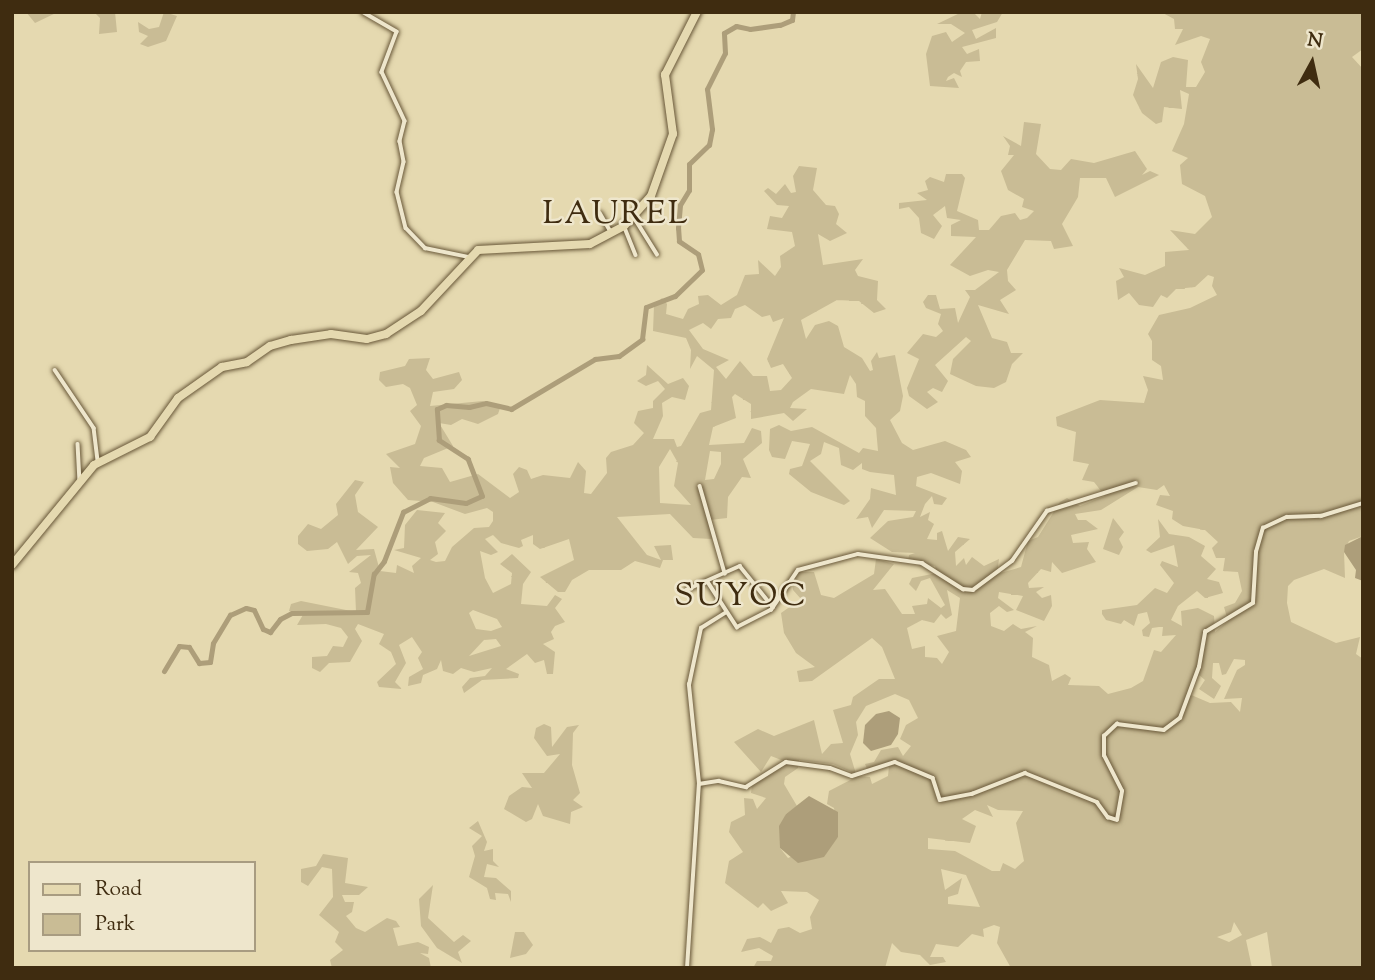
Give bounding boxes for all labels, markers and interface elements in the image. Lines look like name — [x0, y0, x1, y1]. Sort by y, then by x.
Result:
text: N — [1306, 27, 1324, 56]
north arrow — [1277, 28, 1347, 98]
district label: LAUREL — [543, 196, 689, 236]
district label: SUYOC — [675, 578, 807, 618]
legend — [28, 861, 256, 952]
text: Road — [95, 875, 142, 905]
text: Park — [95, 910, 135, 940]

